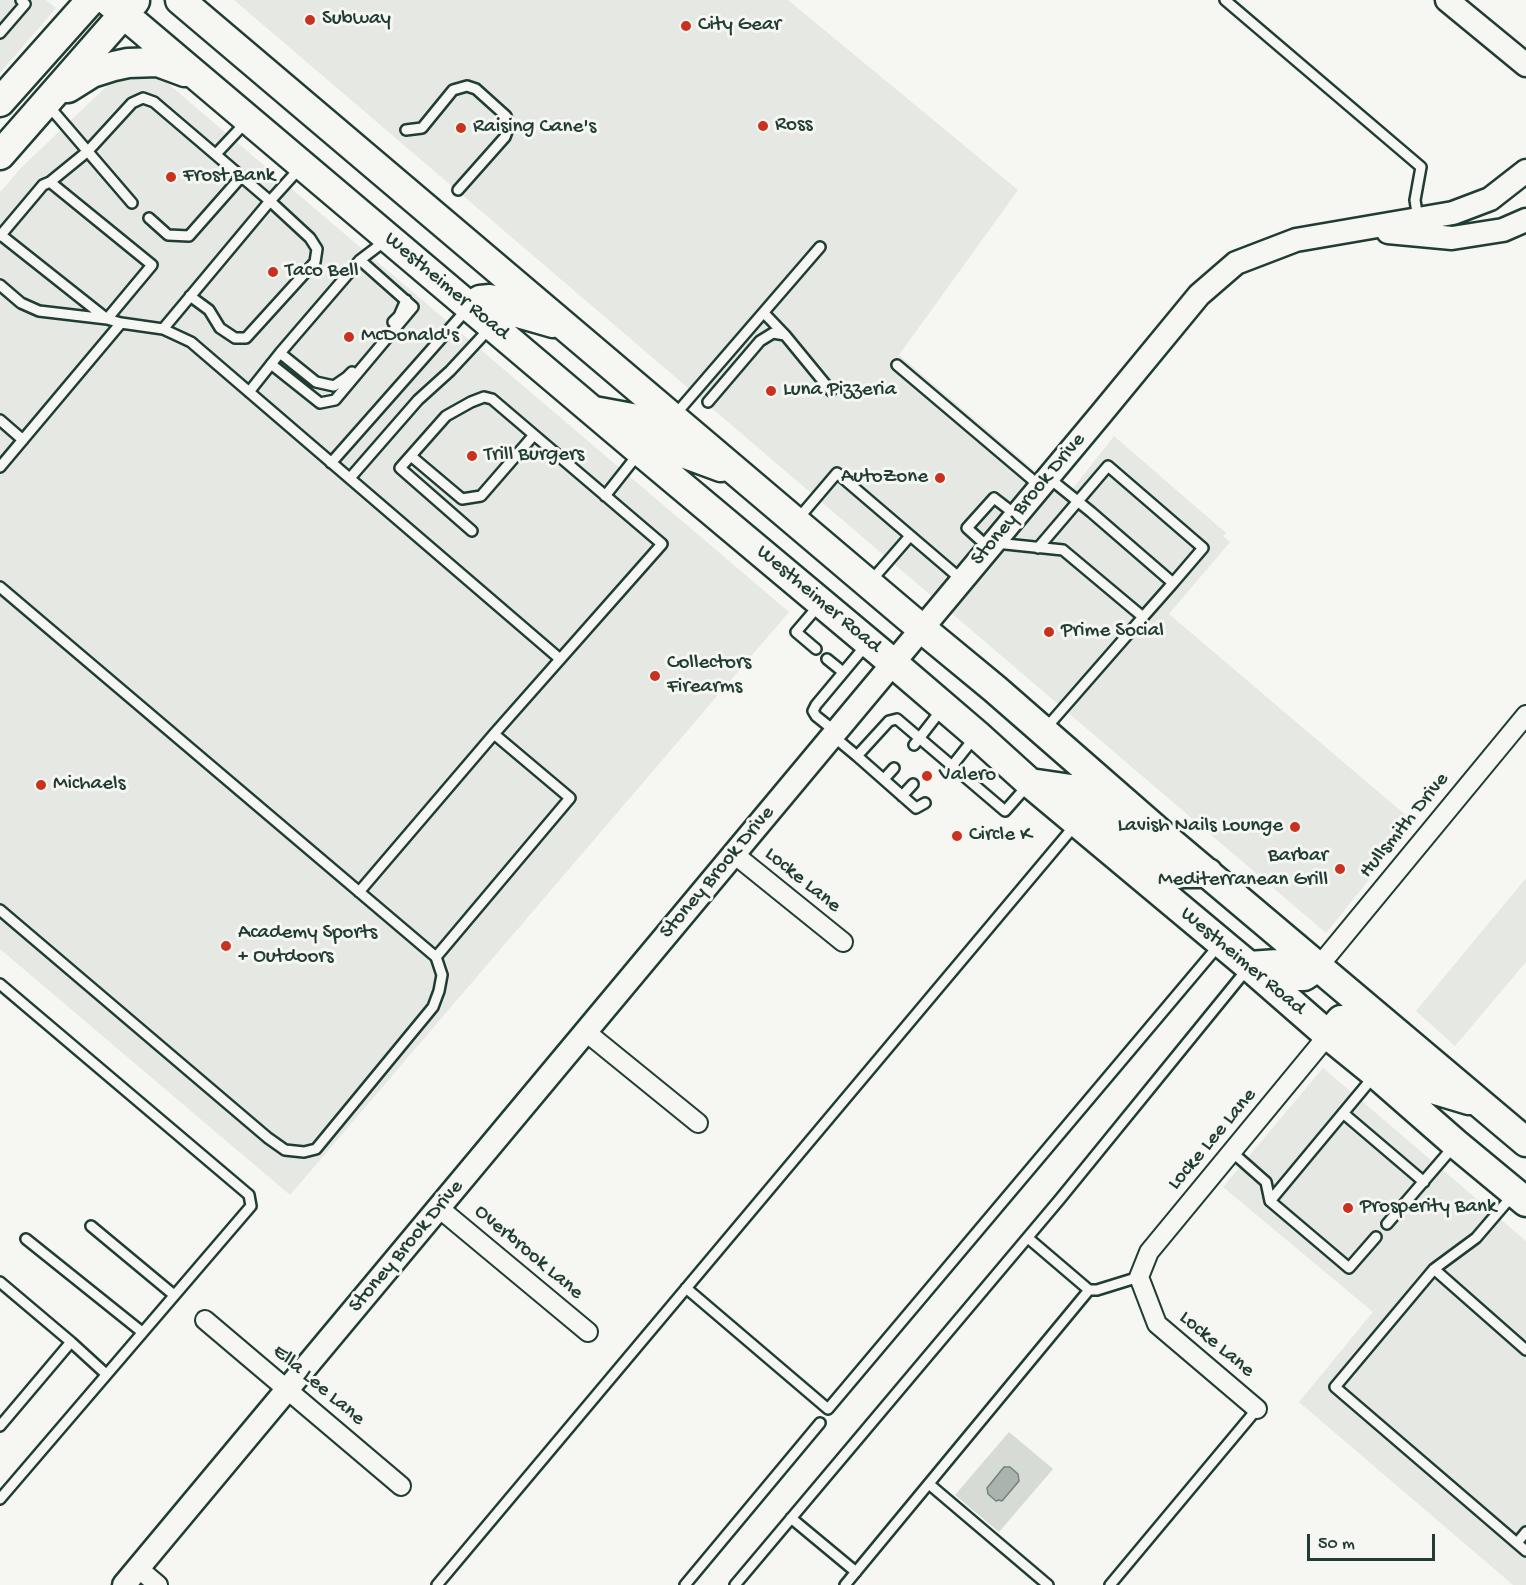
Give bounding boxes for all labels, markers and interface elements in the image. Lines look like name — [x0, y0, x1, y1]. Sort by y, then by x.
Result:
place label: Subway — [322, 7, 391, 33]
marker: Subway — [303, 13, 317, 27]
place label: City Gear — [698, 13, 781, 39]
marker: City Gear — [679, 19, 693, 33]
place label: Ross — [775, 113, 812, 139]
place label: Raising Cane's — [473, 115, 596, 141]
marker: Ross — [756, 119, 770, 133]
marker: Raising Cane's — [454, 121, 468, 135]
place label: Frost Bank — [183, 164, 275, 190]
marker: Frost Bank — [164, 170, 178, 184]
street label: Westheimer Road — [378, 227, 514, 347]
place label: Taco Bell — [285, 259, 359, 285]
marker: Taco Bell — [266, 265, 280, 279]
place label: McDonald's — [361, 324, 459, 350]
marker: McDonald's — [342, 330, 356, 344]
place label: Luna Pizzeria — [783, 378, 896, 404]
marker: Luna Pizzeria — [764, 384, 778, 398]
street label: Stoney Brook Drive — [966, 429, 1092, 571]
place label: Trill Burgers — [484, 443, 584, 469]
marker: Trill Burgers — [465, 449, 479, 463]
place label: AutoZone — [841, 465, 928, 491]
marker: AutoZone — [933, 471, 947, 485]
street label: Westheimer Road — [750, 540, 886, 660]
place label: Prime Social — [1061, 619, 1164, 645]
marker: Prime Social — [1042, 625, 1056, 639]
place label: Collectors Firearms — [667, 651, 751, 701]
marker: Collectors Firearms — [648, 669, 662, 683]
place label: Valero — [939, 763, 996, 789]
street label: Hullsmith Drive — [1355, 768, 1455, 884]
marker: Valero — [920, 769, 934, 783]
place label: Michaels — [53, 772, 125, 798]
marker: Michaels — [34, 778, 48, 792]
street label: Stoney Brook Drive — [655, 802, 781, 944]
place label: Lavish Nails Lounge — [1117, 814, 1283, 840]
marker: Lavish Nails Lounge — [1288, 820, 1302, 834]
place label: Circle K — [969, 823, 1032, 849]
marker: Circle K — [950, 829, 964, 843]
street label: Locke Lane — [759, 843, 845, 919]
place label: Barbar Mediterranean Grill — [1158, 844, 1328, 894]
marker: Barbar Mediterranean Grill — [1333, 862, 1347, 876]
street label: Westheimer Road — [1174, 902, 1310, 1022]
place label: Academy Sports + Outdoors — [238, 921, 377, 971]
marker: Academy Sports + Outdoors — [219, 939, 233, 953]
street label: Locke Lee Lane — [1163, 1084, 1263, 1196]
street label: Stoney Brook Drive — [344, 1176, 470, 1318]
place label: Prosperity Bank — [1360, 1195, 1496, 1221]
street label: Overbrook Lane — [468, 1200, 588, 1306]
marker: Prosperity Bank — [1341, 1201, 1355, 1215]
street label: Locke Lane — [1173, 1306, 1259, 1384]
street label: Ella Lee Lane — [266, 1340, 370, 1432]
scale bar — [1310, 1522, 1438, 1560]
text: 50 m — [1318, 1534, 1355, 1555]

